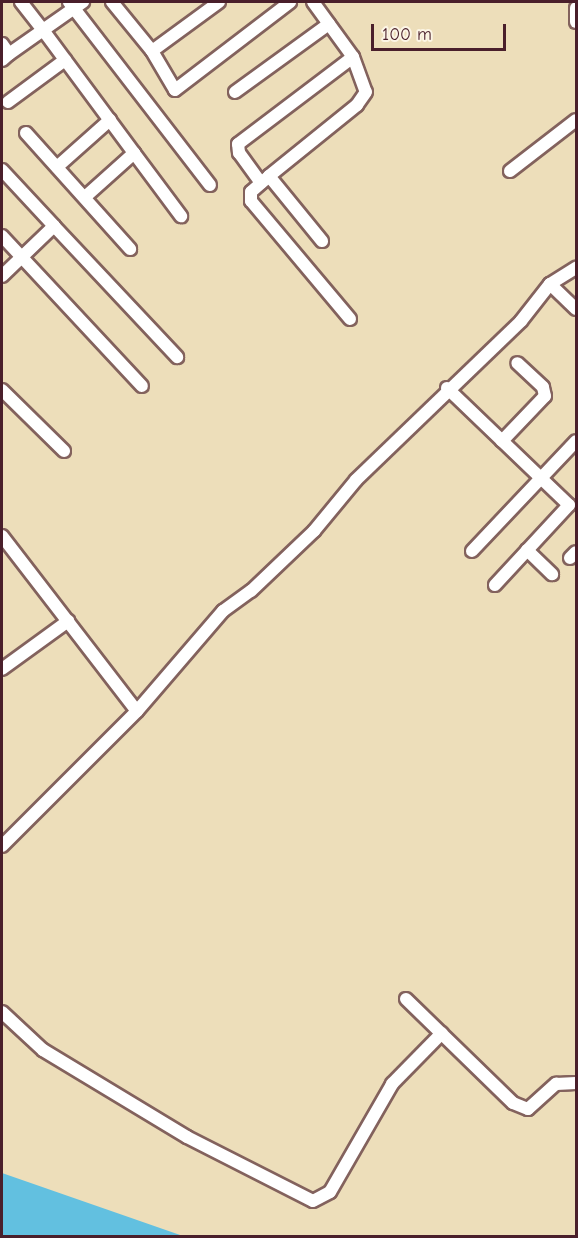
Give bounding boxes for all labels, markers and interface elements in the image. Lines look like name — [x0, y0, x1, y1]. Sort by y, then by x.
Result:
scale bar — [374, 12, 509, 50]
text: 100 m — [382, 24, 432, 45]

